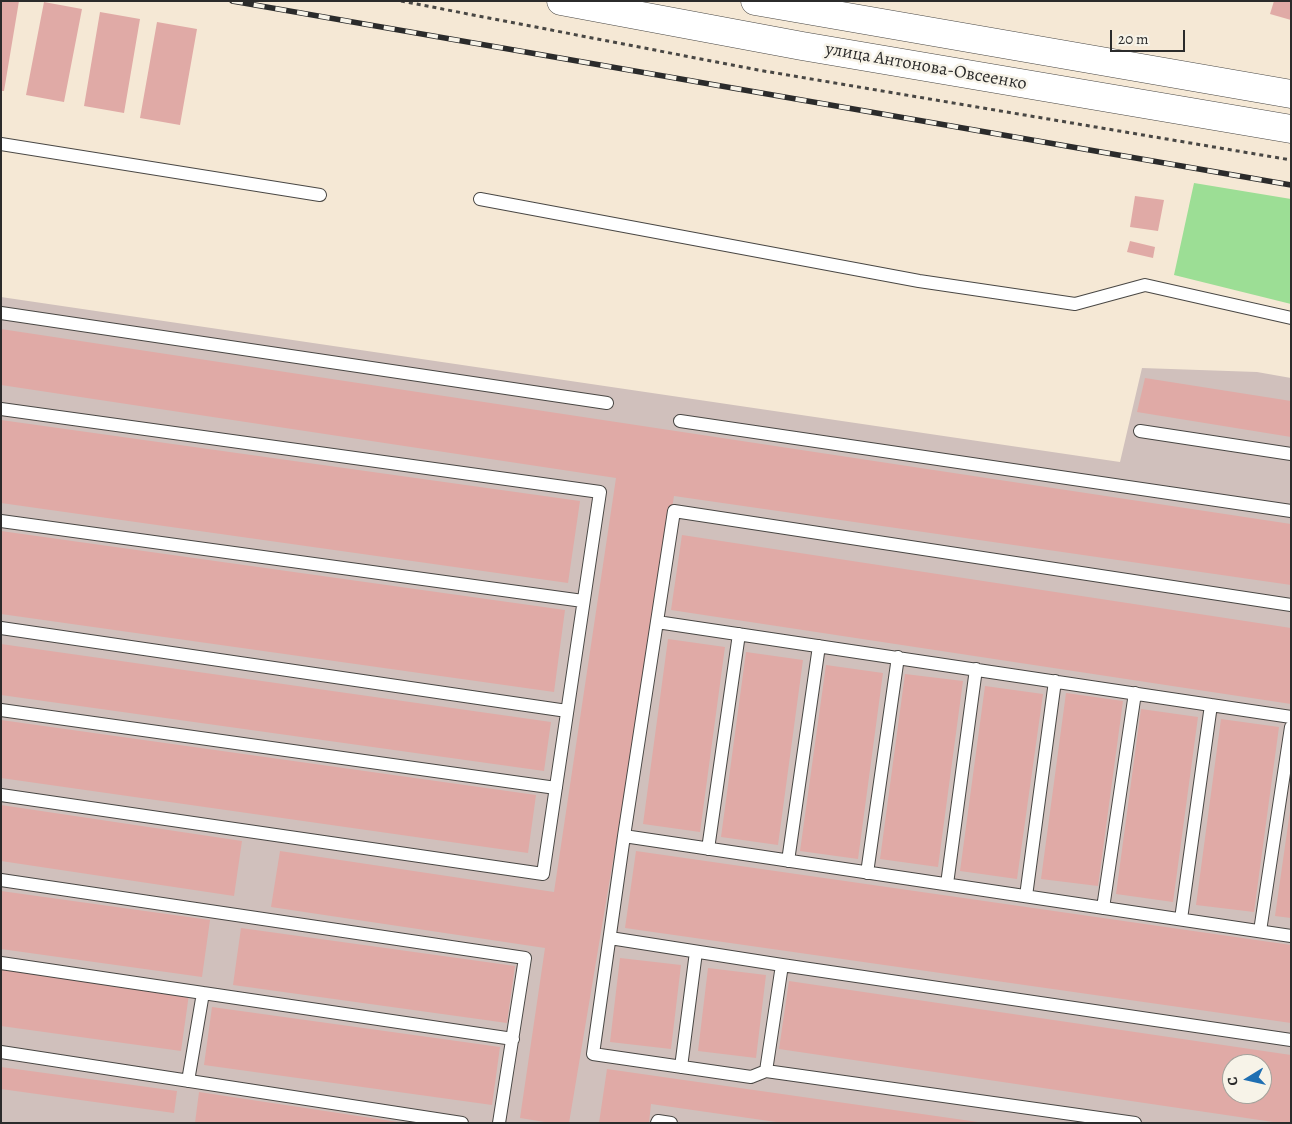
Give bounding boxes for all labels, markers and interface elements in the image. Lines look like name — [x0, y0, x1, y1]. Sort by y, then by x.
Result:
scale bar — [1112, 20, 1187, 52]
text: 20 m — [1118, 29, 1149, 49]
street label: улица Антонова-Овсеенко — [824, 39, 1028, 95]
north arrow — [1222, 1054, 1272, 1104]
text: С — [1223, 1076, 1243, 1087]

